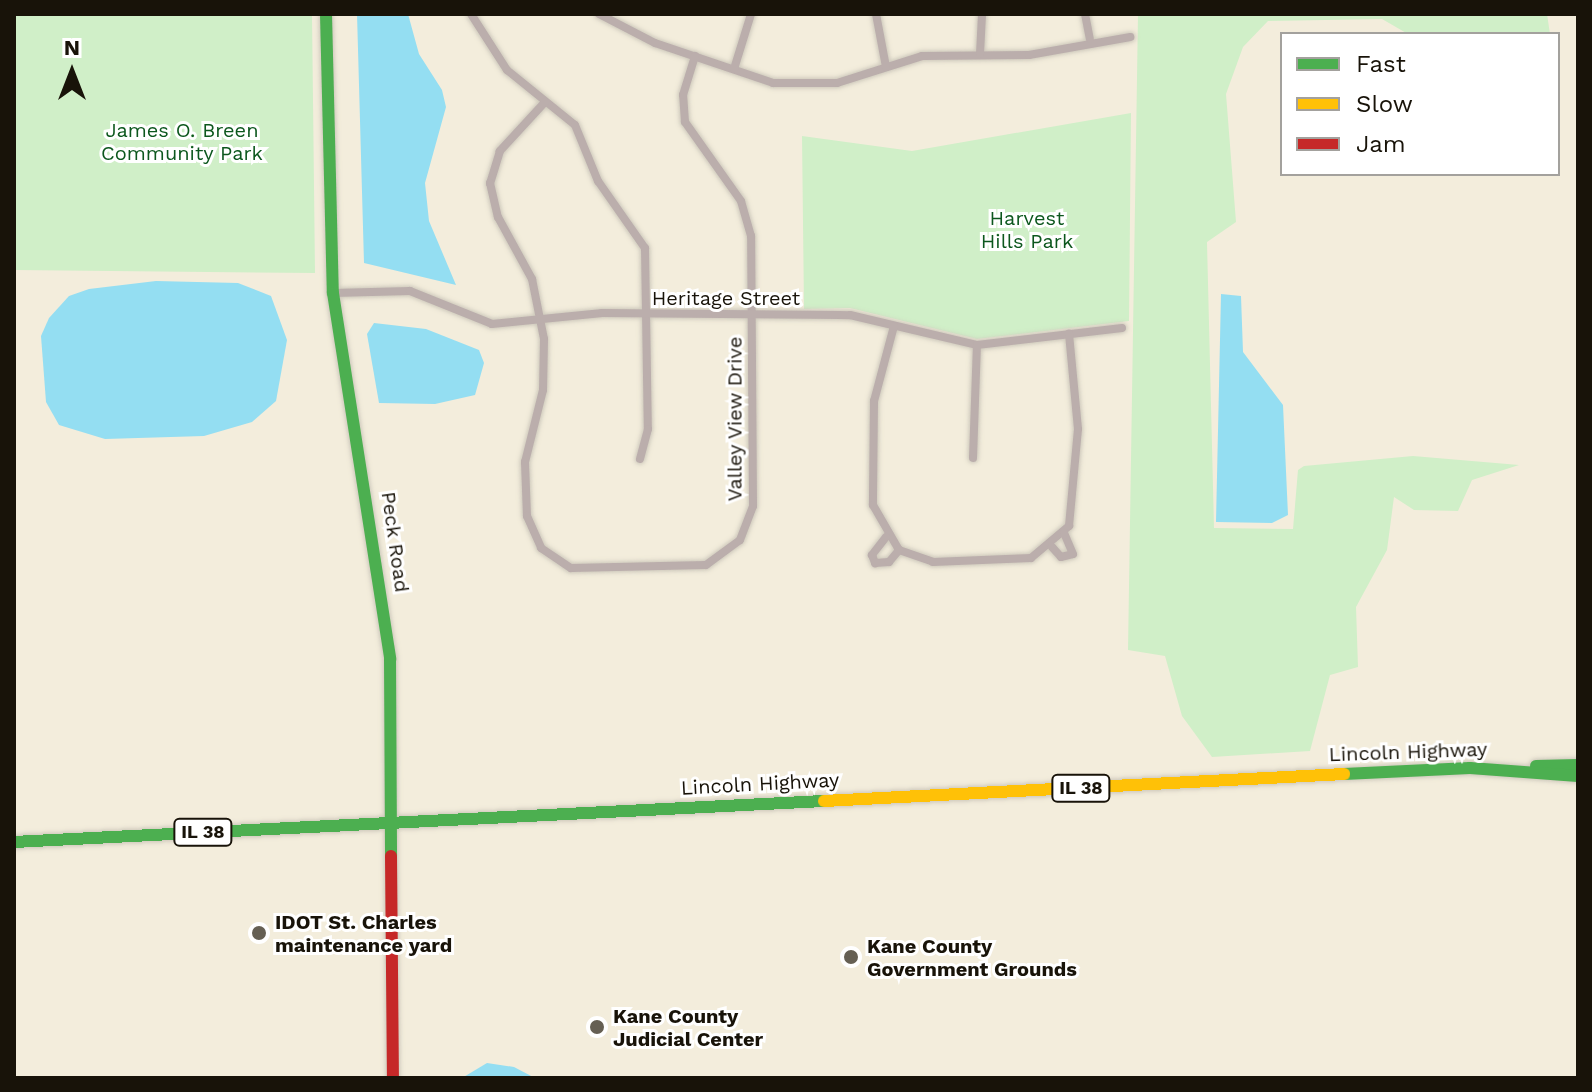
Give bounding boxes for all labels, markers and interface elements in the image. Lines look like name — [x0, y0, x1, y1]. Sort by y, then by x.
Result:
north arrow — [32, 32, 112, 112]
legend — [1280, 32, 1560, 176]
text: N — [64, 35, 80, 60]
text: Fast — [1356, 50, 1406, 78]
text: Slow — [1356, 90, 1413, 118]
park label: James O. Breen Community Park — [101, 119, 263, 166]
text: Jam — [1356, 130, 1406, 158]
park label: Harvest Hills Park — [981, 207, 1073, 254]
street label: Heritage Street — [652, 286, 800, 310]
street label: Valley View Drive — [723, 336, 747, 502]
street label: Peck Road — [376, 490, 414, 594]
street label: Lincoln Highway — [1328, 737, 1488, 767]
street label: Lincoln Highway — [680, 768, 840, 800]
road number: IL 38 — [1051, 774, 1111, 802]
road number: IL 38 — [173, 818, 233, 846]
place label: IDOT St. Charles maintenance yard — [275, 910, 453, 957]
marker: IDOT St. Charles maintenance yard — [250, 924, 268, 942]
place label: Kane County Government Grounds — [867, 934, 1077, 981]
marker: Kane County Government Grounds — [842, 948, 860, 966]
place label: Kane County Judicial Center — [613, 1004, 763, 1051]
marker: Kane County Judicial Center — [588, 1018, 606, 1036]

